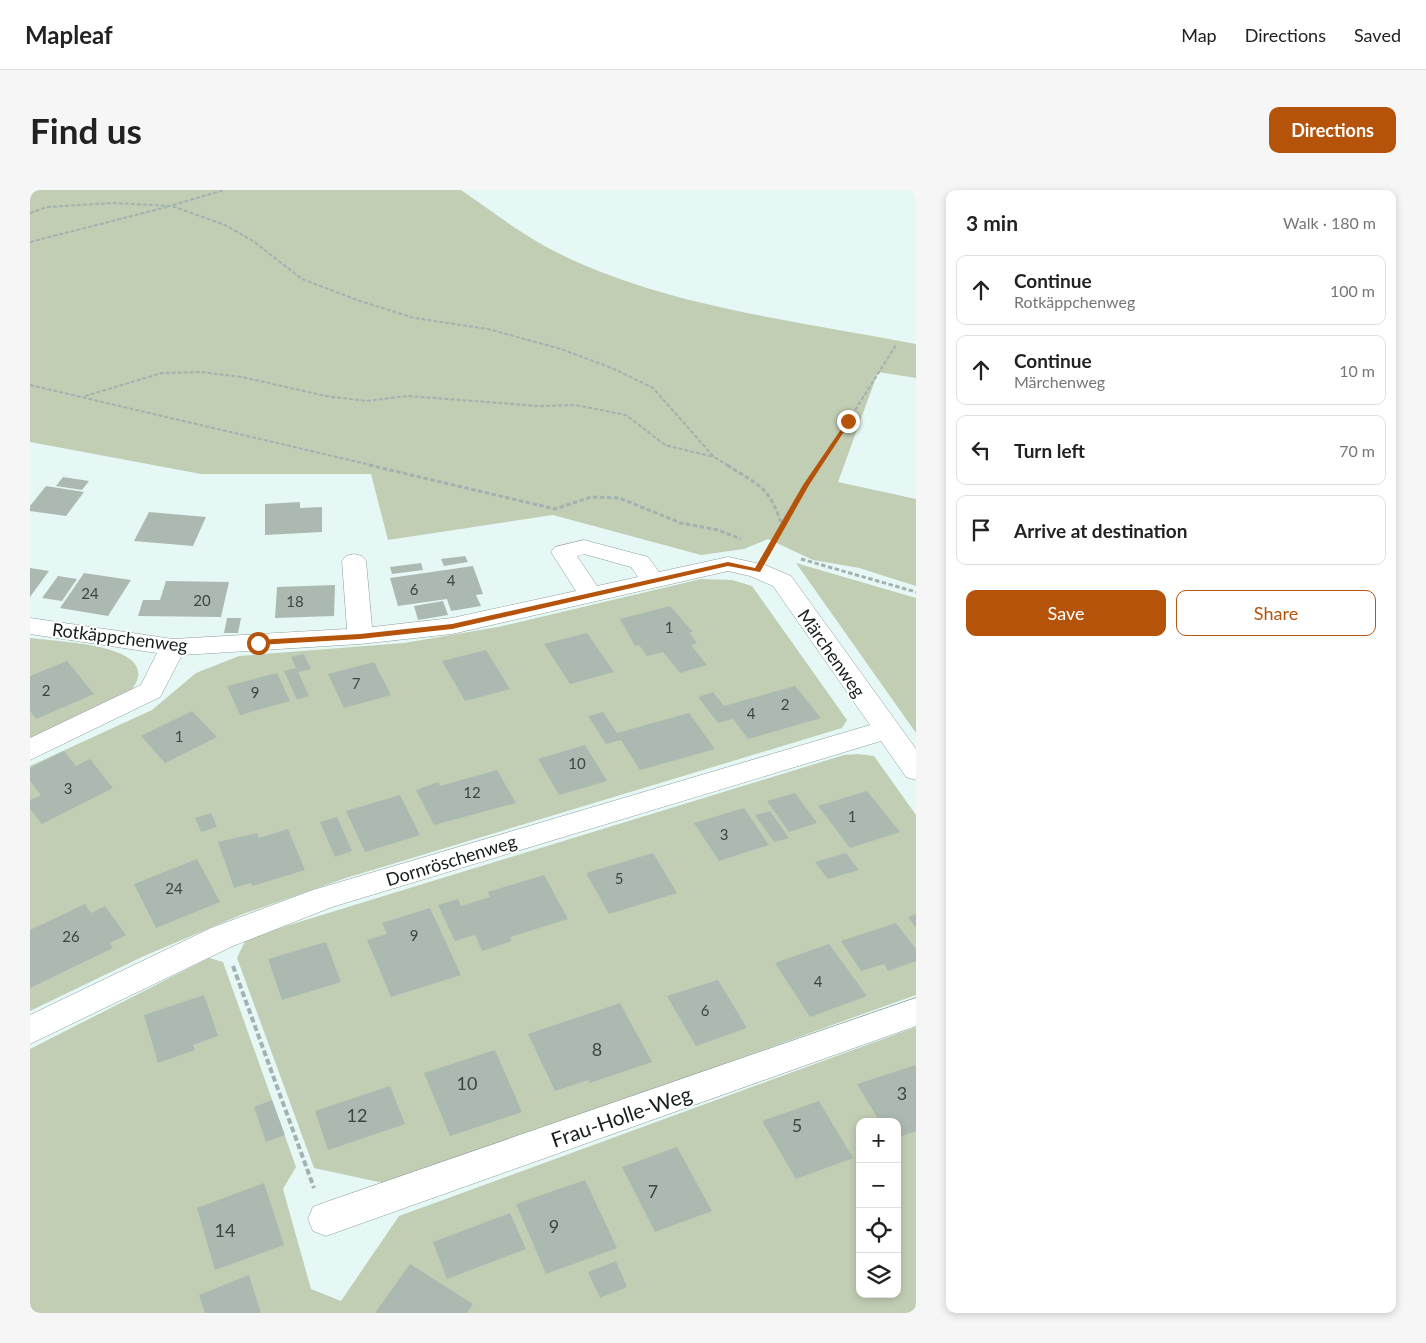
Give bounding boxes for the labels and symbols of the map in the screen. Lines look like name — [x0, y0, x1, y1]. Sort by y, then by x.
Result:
route end — [837, 410, 860, 433]
house number: 4 — [447, 571, 456, 589]
house number: 6 — [410, 580, 419, 598]
house number: 24 — [81, 584, 99, 602]
house number: 20 — [193, 591, 211, 609]
house number: 18 — [286, 592, 304, 610]
street label: Märchenweg — [794, 605, 870, 701]
street label: Rotkäppchenweg — [51, 618, 189, 656]
house number: 1 — [665, 618, 673, 636]
route start — [247, 632, 270, 655]
house number: 7 — [352, 674, 361, 692]
house number: 2 — [42, 681, 50, 699]
house number: 9 — [251, 683, 259, 701]
house number: 2 — [781, 695, 789, 713]
house number: 4 — [747, 704, 756, 722]
house number: 1 — [175, 727, 183, 745]
house number: 10 — [568, 754, 586, 772]
house number: 3 — [64, 779, 72, 797]
house number: 12 — [463, 783, 481, 801]
house number: 1 — [848, 807, 856, 825]
house number: 3 — [720, 825, 728, 843]
street label: Dornröschenweg — [383, 830, 519, 890]
house number: 5 — [615, 869, 623, 887]
house number: 24 — [165, 879, 183, 897]
house number: 9 — [410, 926, 418, 944]
house number: 26 — [62, 927, 80, 945]
house number: 4 — [814, 972, 823, 990]
house number: 6 — [701, 1001, 710, 1019]
house number: 8 — [592, 1038, 602, 1060]
house number: 10 — [457, 1072, 477, 1094]
street label: Frau-Holle-Weg — [547, 1080, 695, 1152]
house number: 3 — [897, 1082, 907, 1104]
house number: 12 — [347, 1104, 367, 1126]
house number: 5 — [792, 1114, 802, 1136]
house number: 7 — [648, 1180, 658, 1202]
house number: 9 — [549, 1215, 559, 1237]
house number: 14 — [215, 1219, 235, 1241]

